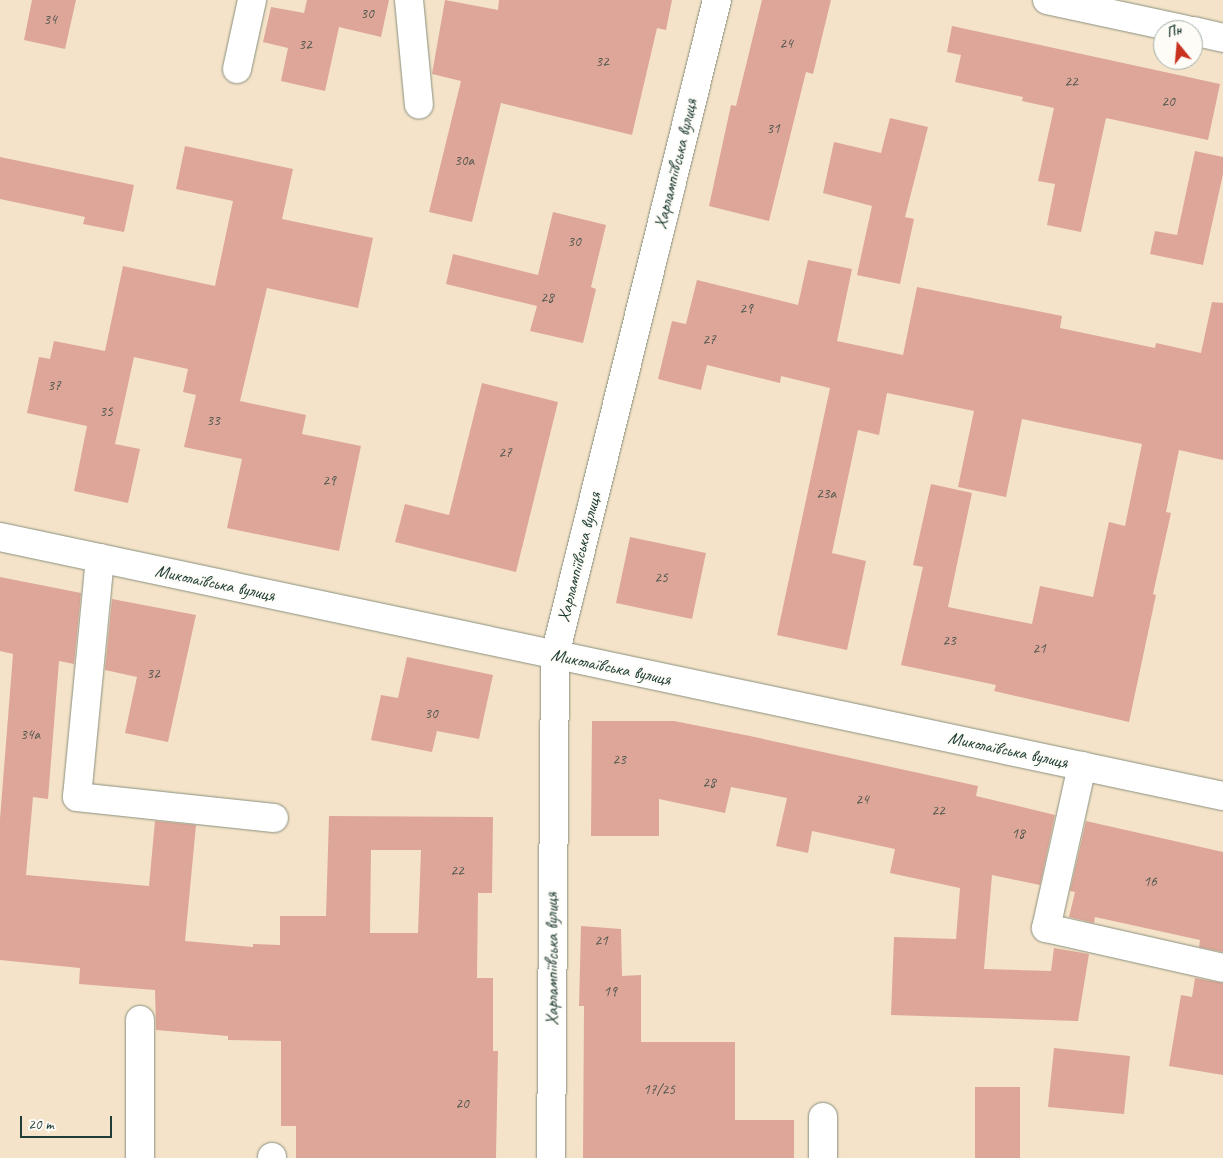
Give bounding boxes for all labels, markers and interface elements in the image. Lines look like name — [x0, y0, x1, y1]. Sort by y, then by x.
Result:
house number: 30 — [360, 5, 374, 23]
house number: 34 — [43, 11, 57, 29]
north arrow — [1153, 20, 1203, 70]
text: Пн — [1164, 21, 1183, 41]
house number: 24 — [779, 35, 793, 53]
house number: 32 — [298, 36, 312, 54]
house number: 32 — [595, 53, 609, 71]
house number: 22 — [1064, 73, 1078, 91]
house number: 20 — [1161, 93, 1175, 111]
street label: Харлампіївська вулиця — [649, 96, 703, 232]
house number: 31 — [766, 120, 780, 138]
house number: 30а — [454, 152, 474, 170]
house number: 30 — [567, 233, 581, 251]
house number: 28 — [540, 289, 554, 307]
house number: 29 — [739, 300, 753, 318]
house number: 27 — [702, 331, 716, 349]
house number: 37 — [47, 377, 61, 395]
house number: 35 — [99, 403, 113, 421]
house number: 33 — [206, 412, 220, 430]
house number: 27 — [498, 444, 512, 462]
house number: 29 — [322, 472, 336, 490]
house number: 23а — [816, 485, 836, 503]
street label: Харлампіївська вулиця — [552, 489, 606, 625]
street label: Миколаївська вулиця — [153, 560, 277, 606]
house number: 25 — [654, 569, 668, 587]
house number: 23 — [942, 632, 956, 650]
house number: 21 — [1032, 640, 1046, 658]
street label: Миколаївська вулиця — [549, 644, 673, 690]
house number: 32 — [146, 665, 160, 683]
house number: 30 — [424, 705, 438, 723]
house number: 34а — [20, 726, 40, 744]
street label: Миколаївська вулиця — [946, 727, 1070, 773]
house number: 23 — [612, 751, 626, 769]
house number: 28 — [702, 774, 716, 792]
house number: 24 — [855, 791, 869, 809]
house number: 22 — [931, 802, 945, 820]
house number: 18 — [1011, 825, 1025, 843]
house number: 22 — [450, 862, 464, 880]
house number: 16 — [1143, 873, 1157, 891]
street label: Харлампіївська вулиця — [541, 892, 563, 1026]
house number: 21 — [594, 932, 608, 950]
house number: 19 — [603, 983, 617, 1001]
house number: 17/25 — [643, 1081, 675, 1099]
house number: 20 — [455, 1095, 469, 1113]
scale bar — [22, 1106, 115, 1138]
text: 20 m — [28, 1115, 54, 1134]

